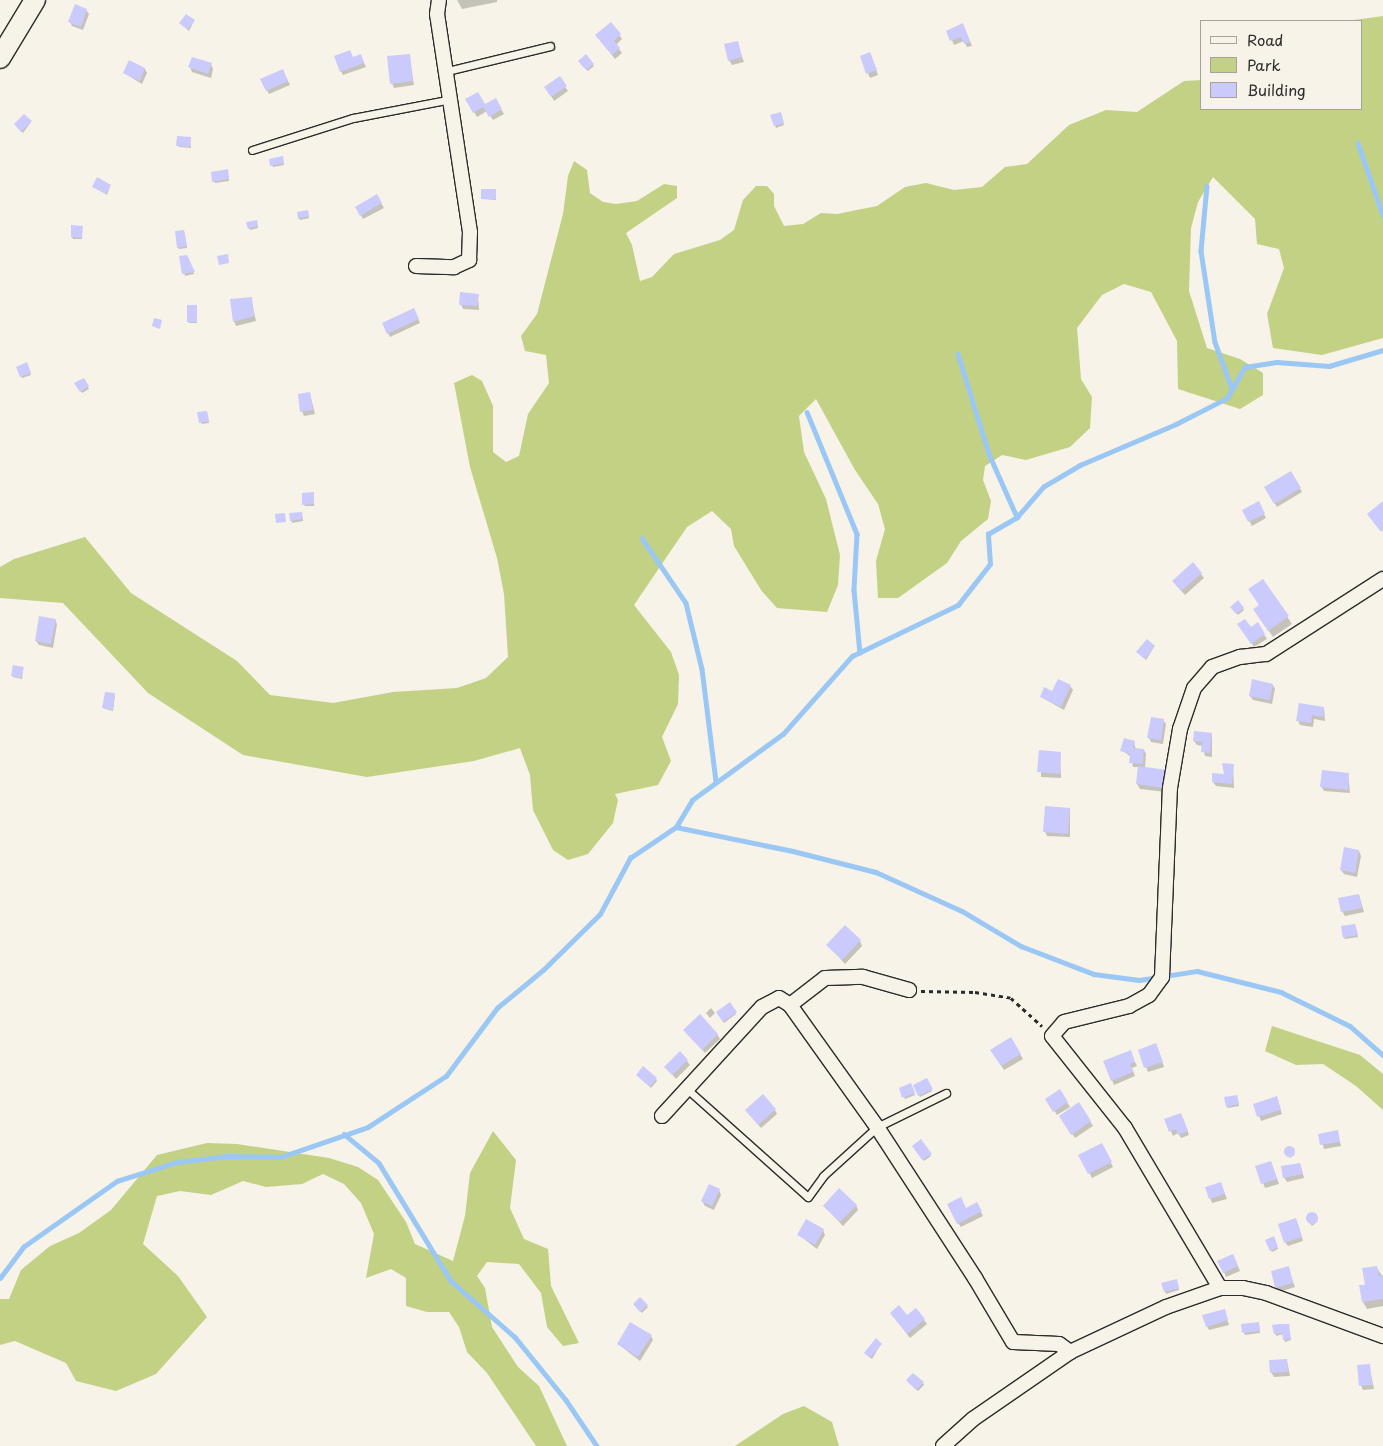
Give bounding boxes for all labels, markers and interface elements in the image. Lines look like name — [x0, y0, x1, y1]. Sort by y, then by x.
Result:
legend — [1200, 20, 1363, 110]
text: Road — [1247, 28, 1283, 51]
text: Park — [1247, 53, 1281, 76]
text: Building — [1247, 78, 1306, 101]

